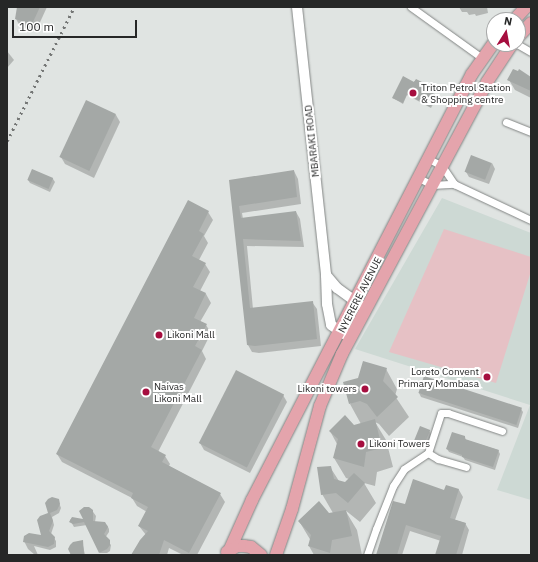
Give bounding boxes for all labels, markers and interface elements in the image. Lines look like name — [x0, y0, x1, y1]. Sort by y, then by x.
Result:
scale bar — [14, 12, 139, 38]
north arrow — [486, 12, 526, 52]
text: N — [503, 14, 513, 29]
text: 100 m — [19, 19, 54, 34]
place label: Triton Petrol Station & Shopping centre — [421, 81, 511, 104]
marker: Triton Petrol Station & Shopping centre — [408, 88, 418, 98]
street label: MBARAKI ROAD — [302, 104, 322, 178]
street label: NYERERE AVENUE — [336, 255, 384, 335]
place label: Likoni Mall — [167, 329, 215, 341]
marker: Likoni Mall — [154, 330, 164, 340]
place label: Loreto Convent Primary Mombasa — [398, 365, 479, 388]
marker: Loreto Convent Primary Mombasa — [482, 372, 492, 382]
place label: Naivas Likoni Mall — [154, 380, 202, 404]
place label: Likoni towers — [298, 383, 357, 395]
marker: Likoni towers — [360, 384, 370, 394]
marker: Naivas Likoni Mall — [141, 387, 151, 397]
place label: Likoni Towers — [369, 438, 430, 450]
marker: Likoni Towers — [356, 439, 366, 449]

